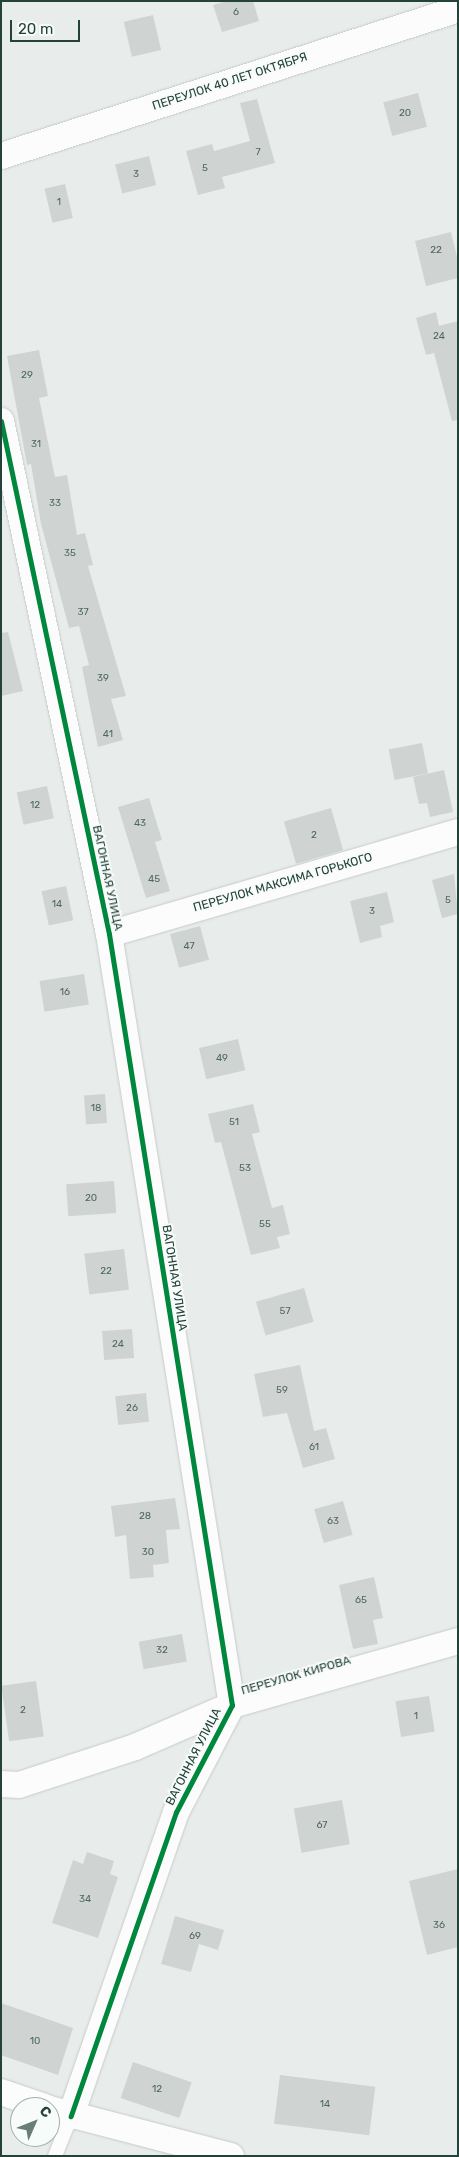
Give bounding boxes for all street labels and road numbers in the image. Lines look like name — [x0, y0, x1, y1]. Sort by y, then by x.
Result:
street label: ПЕРЕУЛОК 40 ЛЕТ ОКТЯБРЯ — [151, 50, 309, 114]
street label: ВАГОННАЯ УЛИЦА — [89, 824, 125, 932]
street label: ПЕРЕУЛОК МАКСИМА ГОРЬКОГО — [192, 850, 374, 916]
street label: ВАГОННАЯ УЛИЦА — [159, 1224, 189, 1332]
street label: ПЕРЕУЛОК КИРОВА — [240, 1653, 352, 1699]
street label: ВАГОННАЯ УЛИЦА — [163, 1706, 225, 1808]

